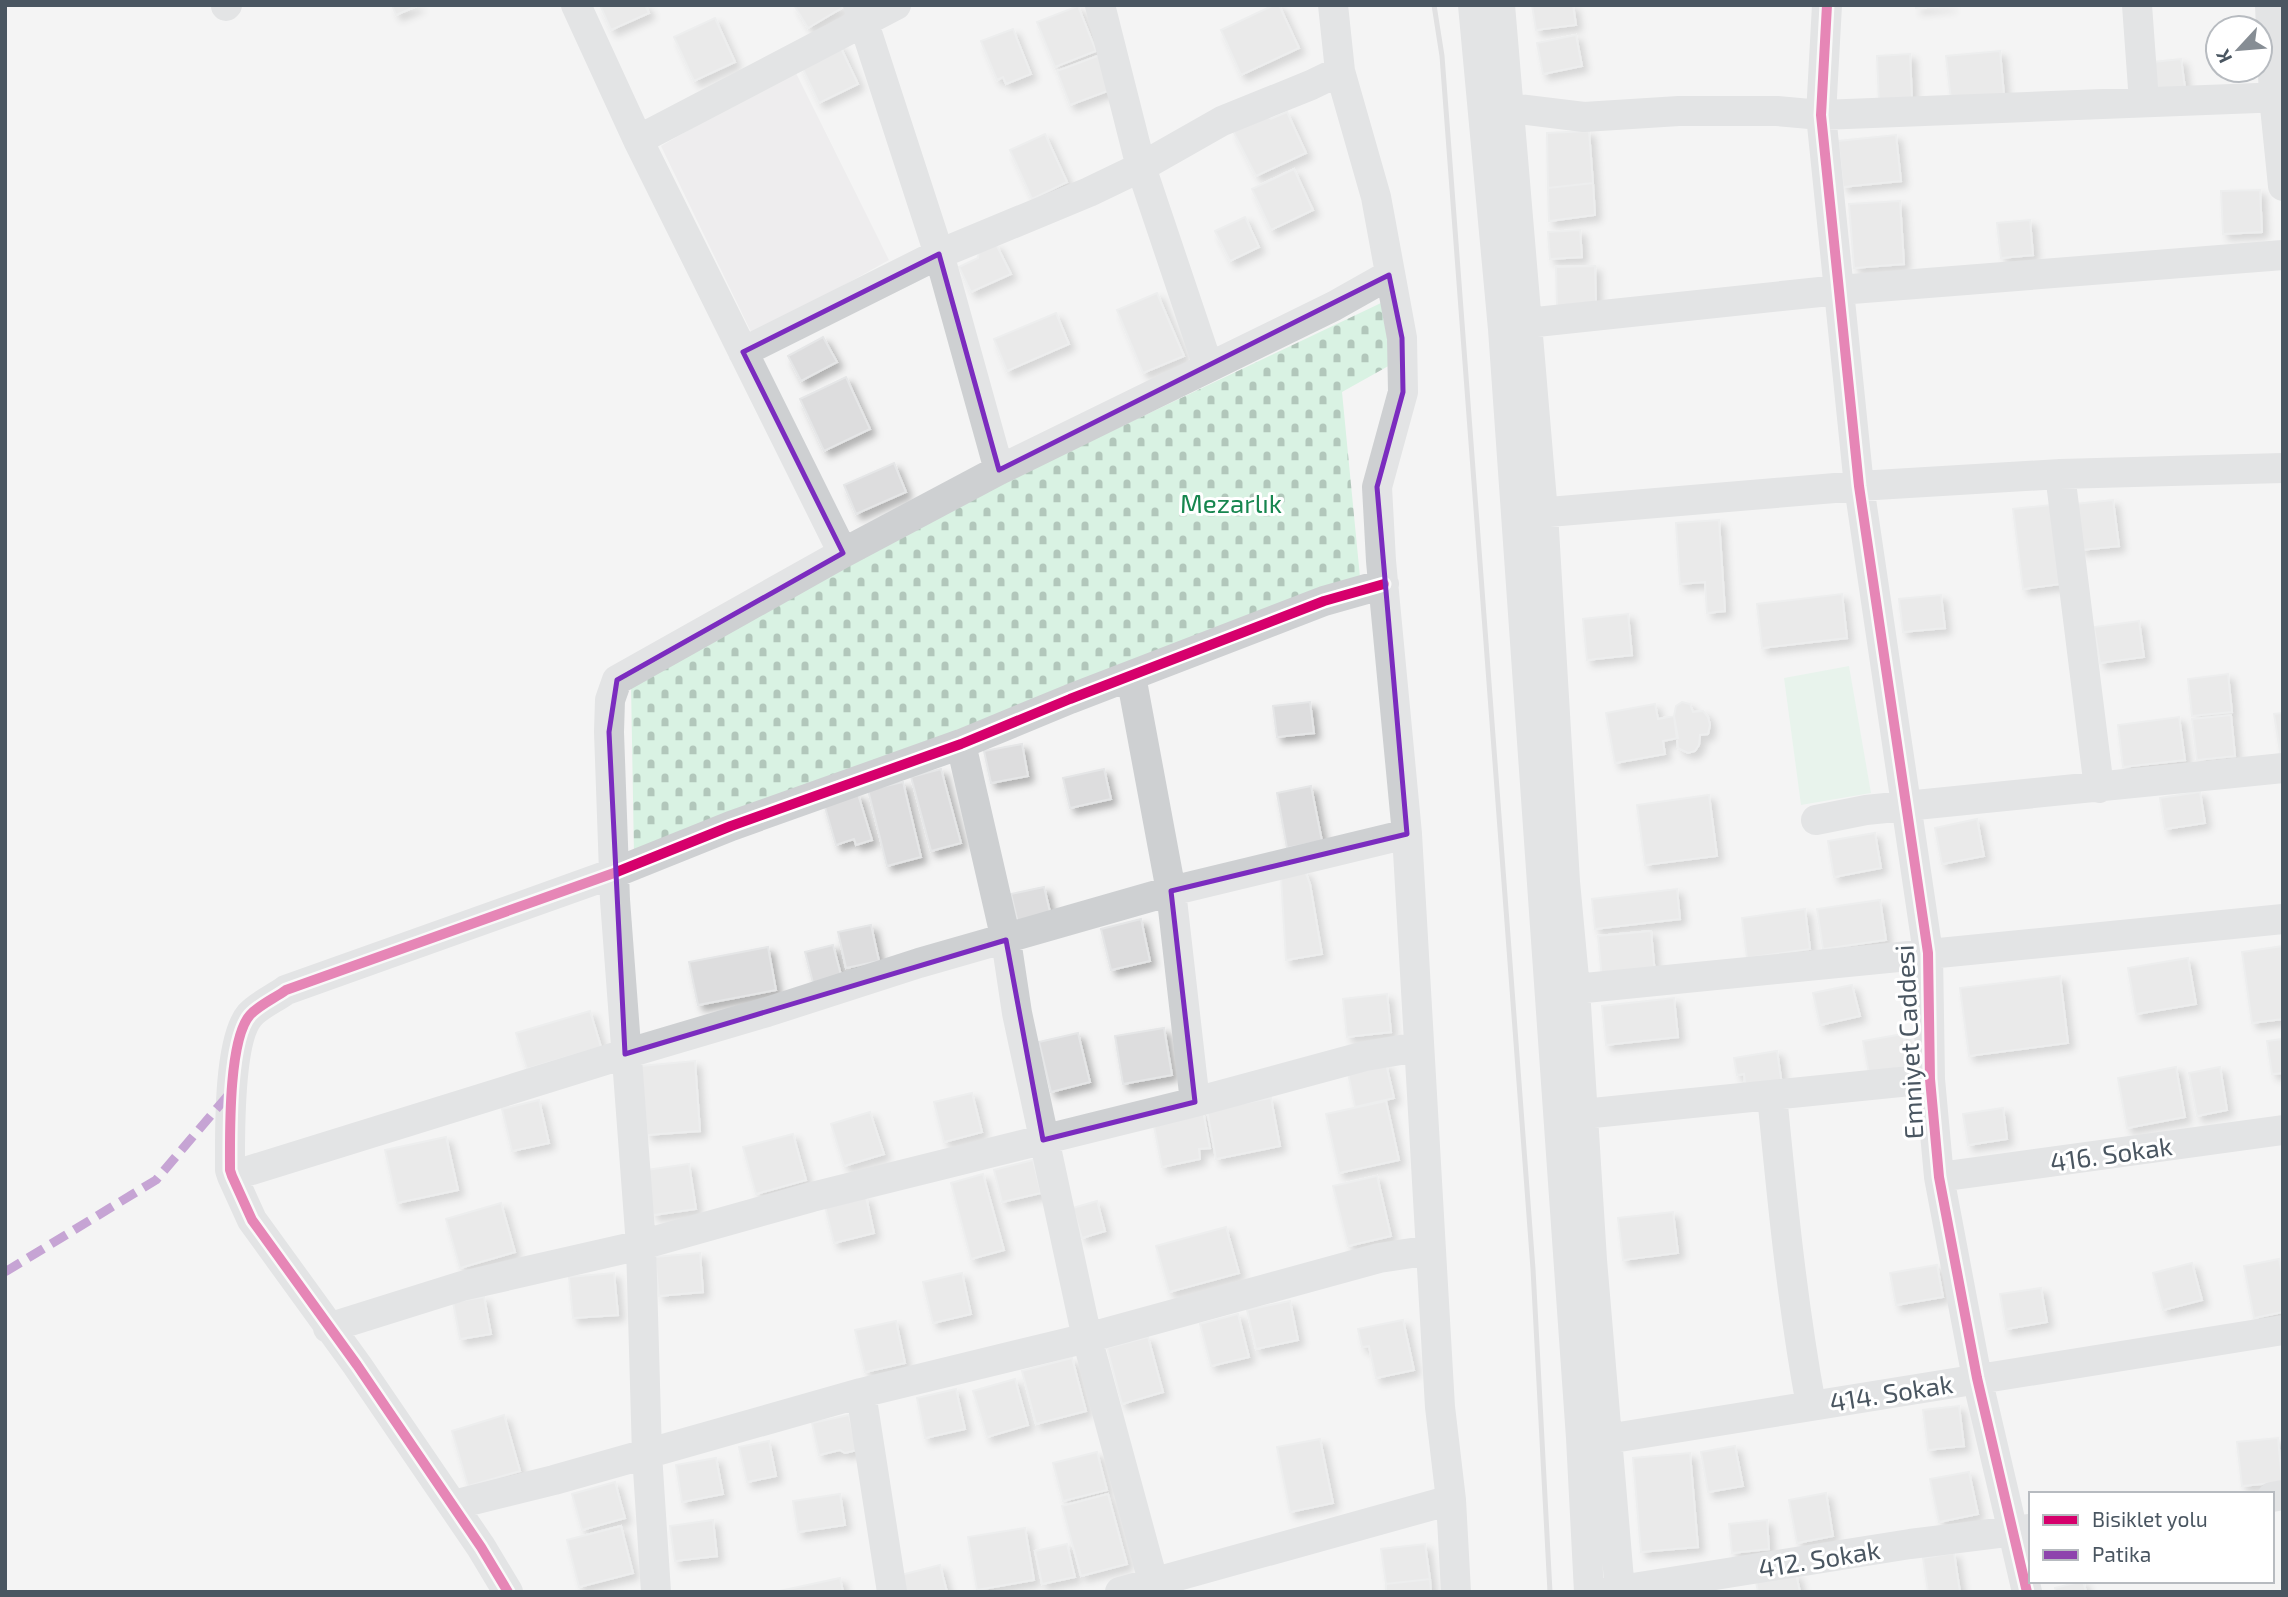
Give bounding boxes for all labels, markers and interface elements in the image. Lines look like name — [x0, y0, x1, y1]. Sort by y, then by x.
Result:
north arrow — [2204, 14, 2274, 84]
text: K — [2210, 46, 2236, 67]
park label: Mezarlık — [1180, 487, 1282, 518]
street label: Emniyet Caddesi — [1887, 944, 1929, 1140]
street label: 416. Sokak — [2048, 1129, 2174, 1177]
street label: 414. Sokak — [1827, 1367, 1955, 1417]
legend — [2029, 1492, 2274, 1583]
text: Bisiklet yolu — [2092, 1506, 2208, 1531]
street label: 412. Sokak — [1756, 1533, 1882, 1583]
text: Patika — [2092, 1541, 2151, 1566]

